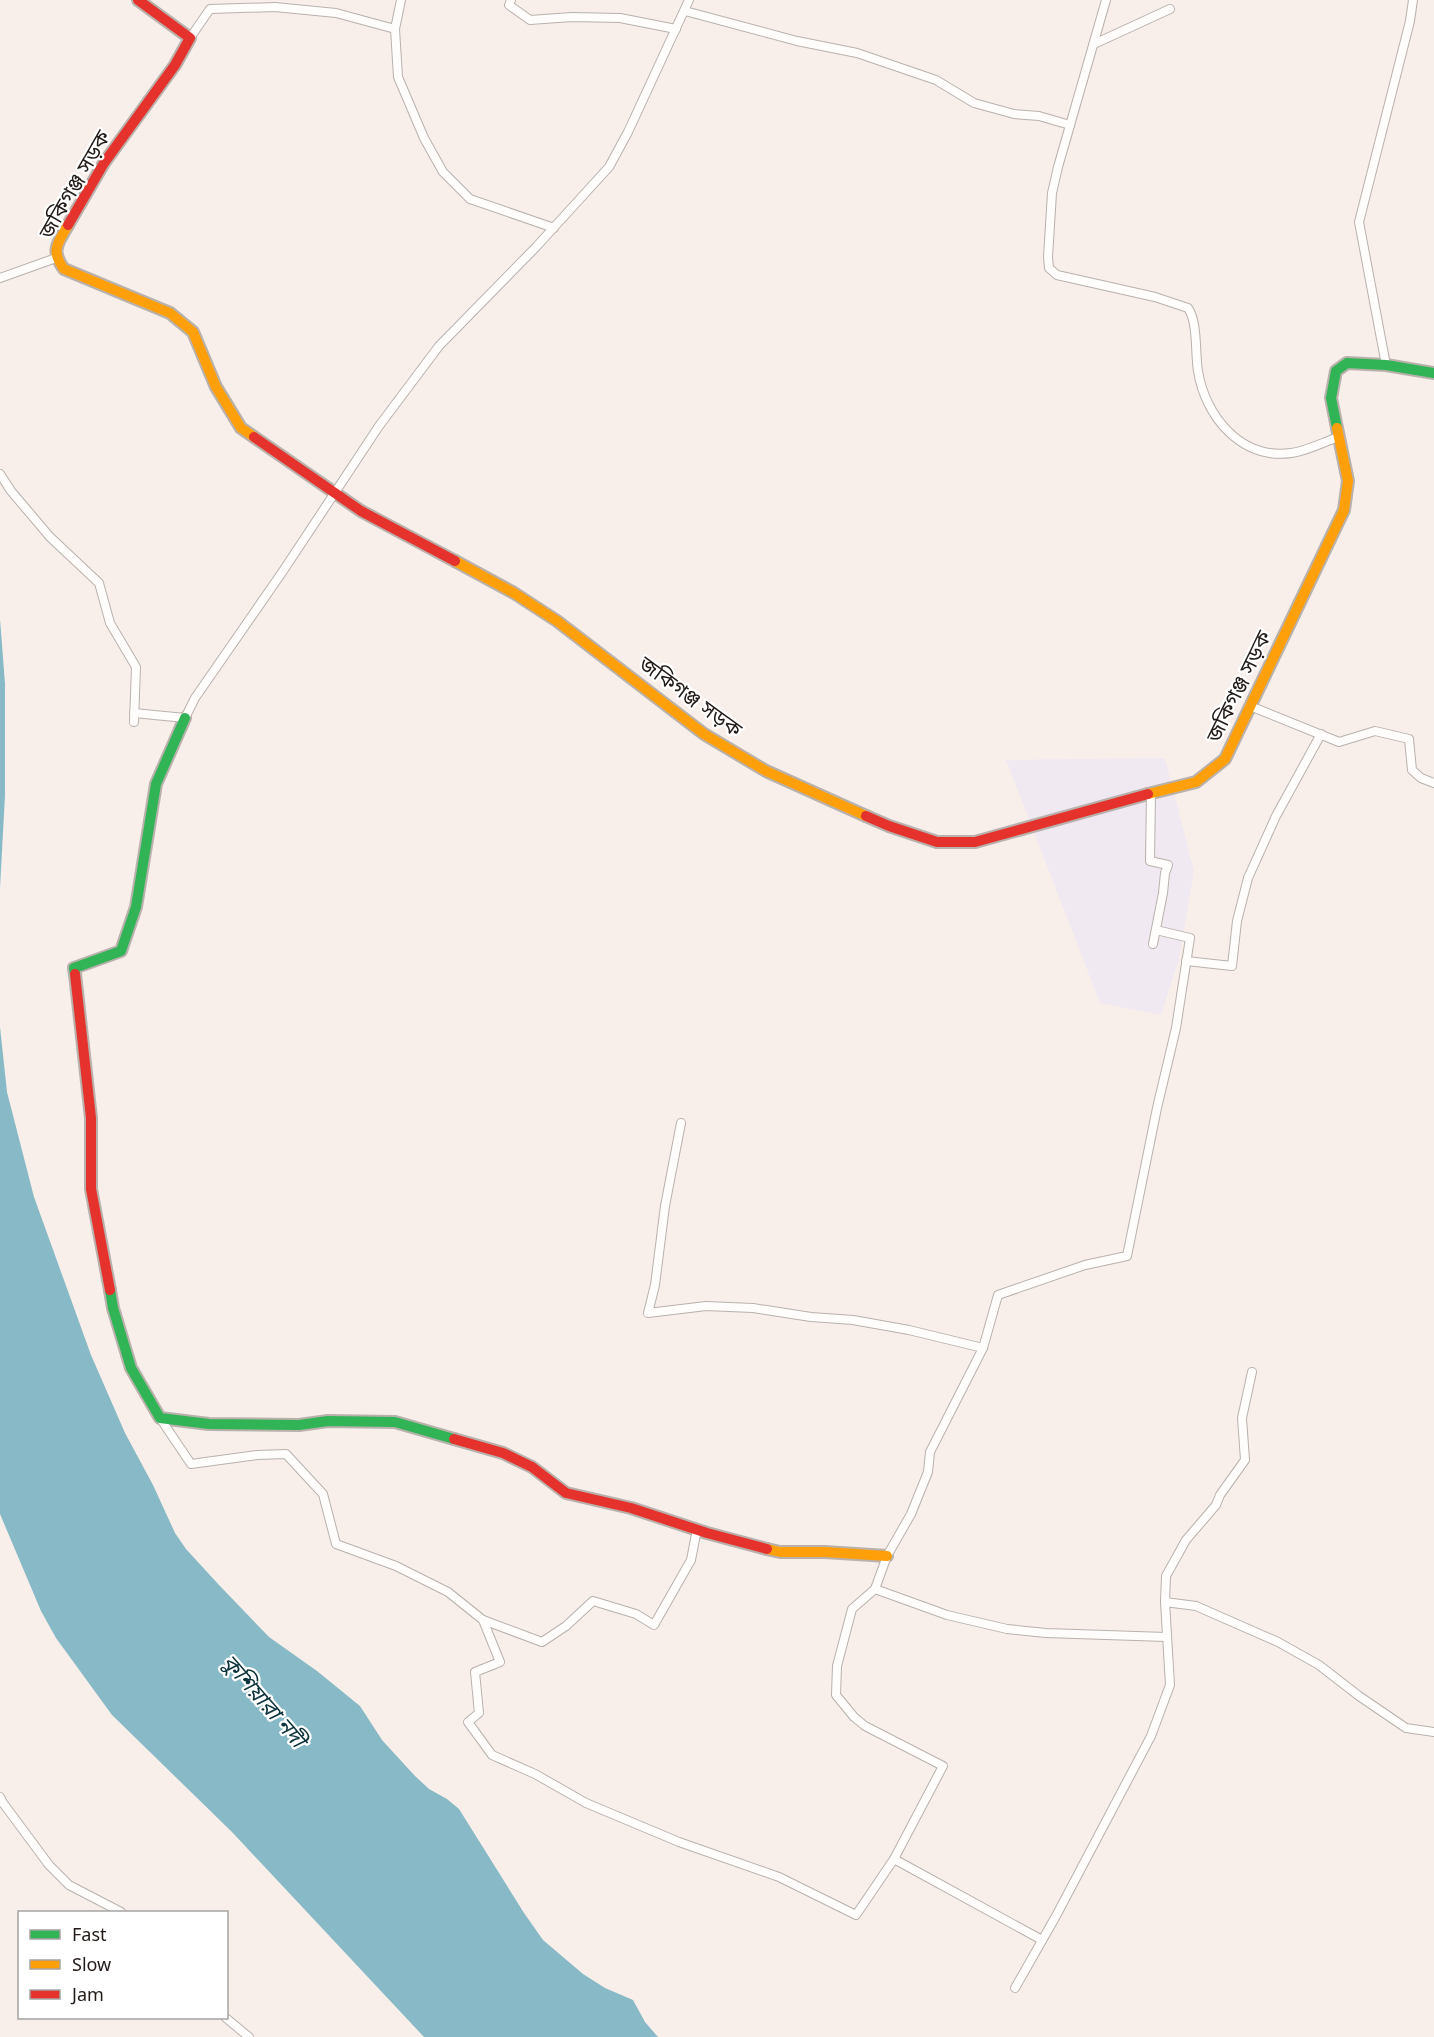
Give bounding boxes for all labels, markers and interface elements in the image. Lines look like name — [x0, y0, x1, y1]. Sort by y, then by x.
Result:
street label: জকিগঞ্জ সড়ক — [31, 124, 117, 244]
street label: জকিগঞ্জ সড়ক — [1199, 625, 1277, 747]
street label: জকিগঞ্জ সড়ক — [633, 649, 749, 743]
water label: কুশিয়ারা নদী — [216, 1647, 316, 1756]
legend — [18, 1911, 228, 2019]
text: Fast — [72, 1922, 107, 1946]
text: Slow — [72, 1952, 111, 1976]
text: Jam — [70, 1982, 104, 2006]

